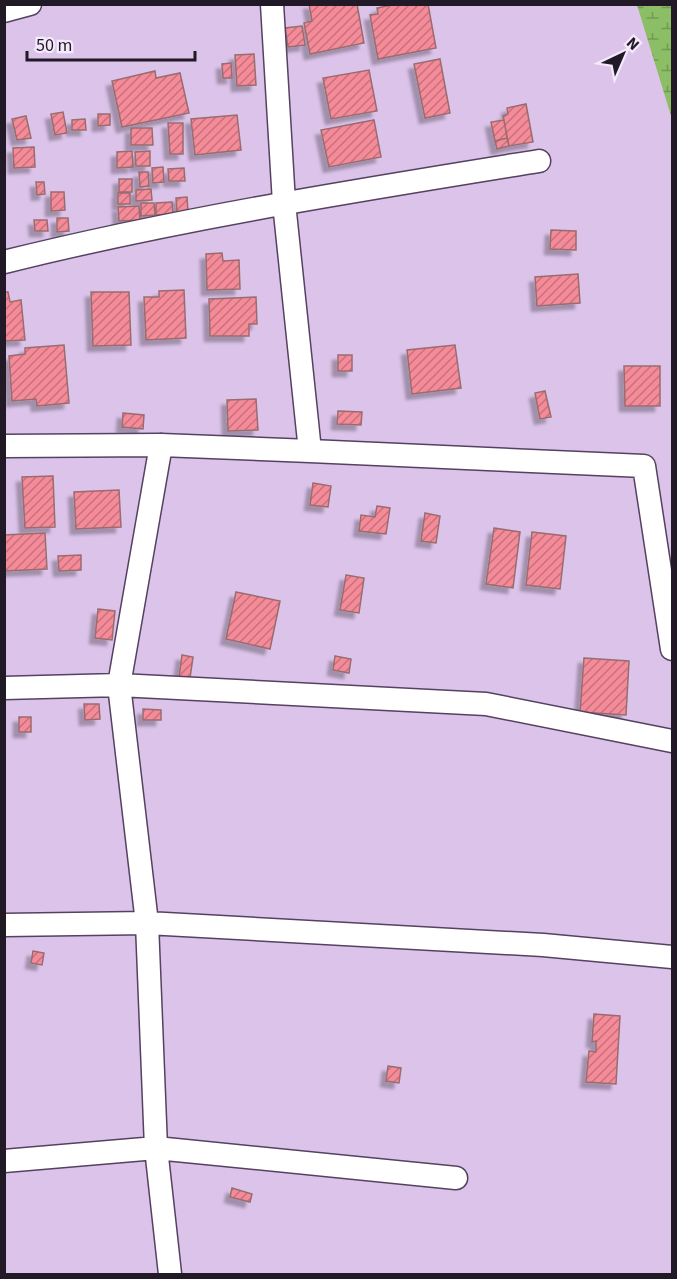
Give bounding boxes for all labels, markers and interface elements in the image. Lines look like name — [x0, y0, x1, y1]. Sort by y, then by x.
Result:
scale bar — [27, 24, 195, 62]
north arrow — [593, 24, 653, 84]
text: N — [621, 32, 644, 56]
text: 50 m — [36, 33, 72, 58]

